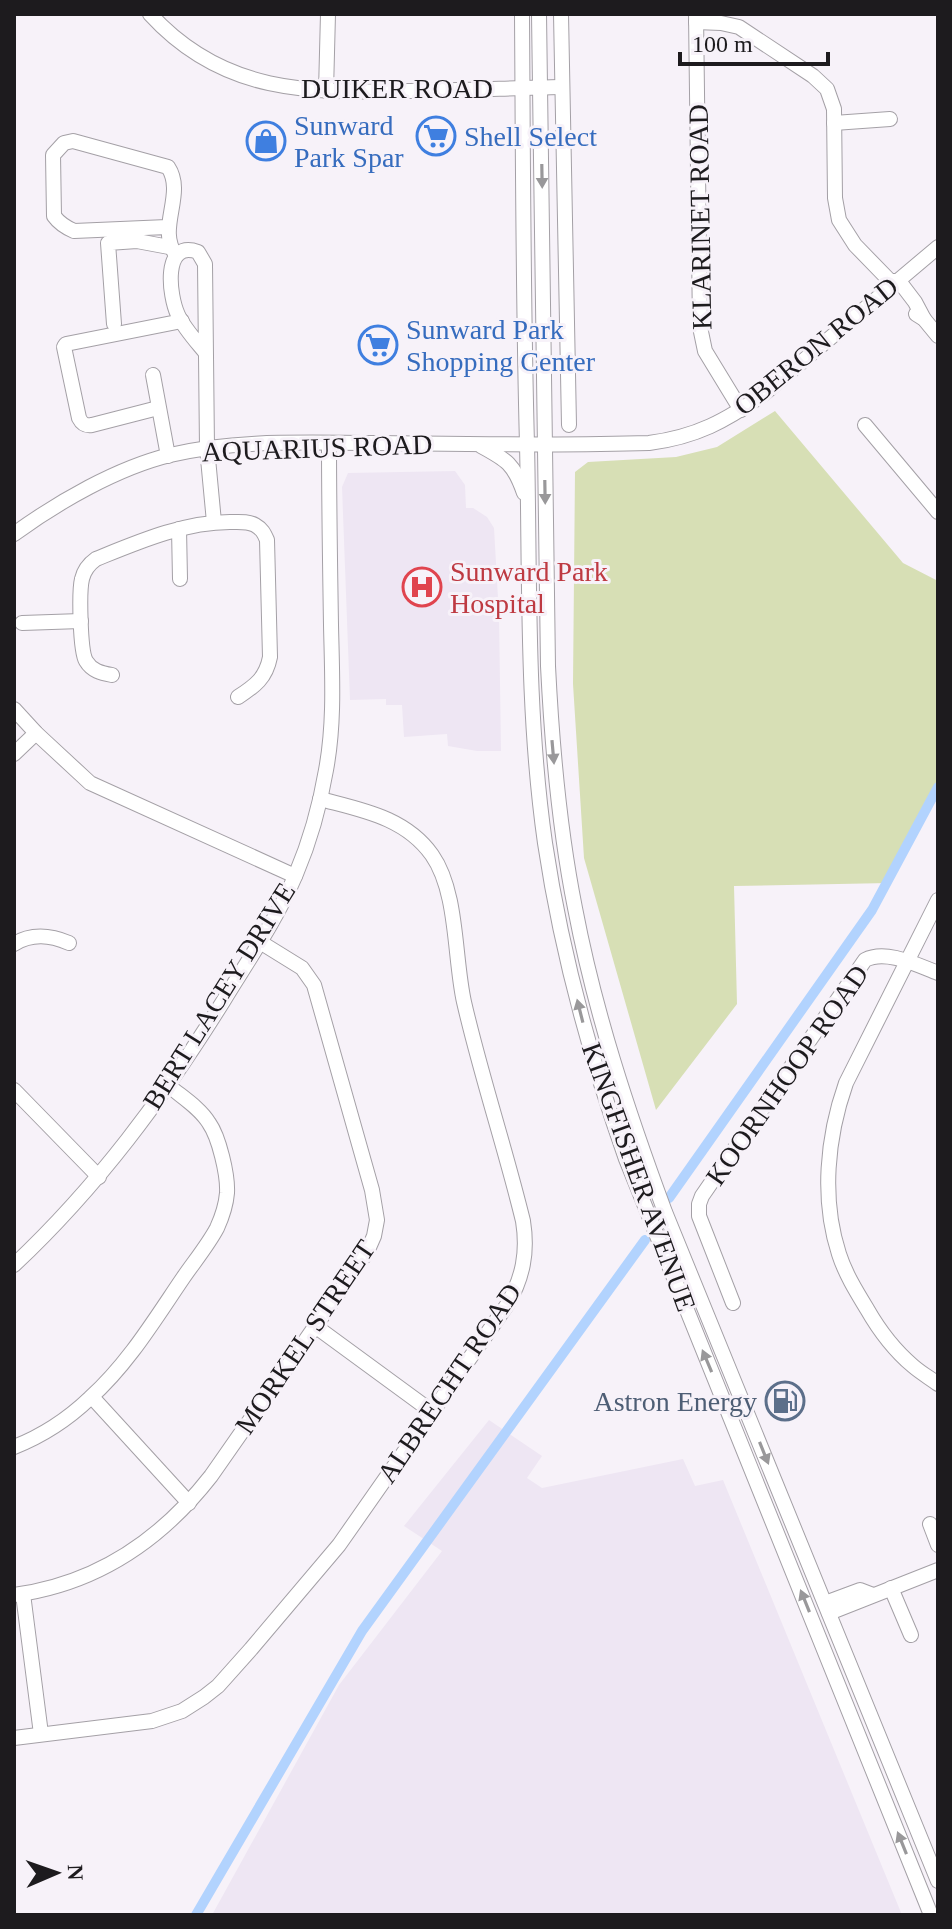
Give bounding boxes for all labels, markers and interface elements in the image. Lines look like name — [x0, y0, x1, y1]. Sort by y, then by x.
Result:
scale bar — [680, 16, 828, 66]
text: 100 m — [692, 31, 753, 57]
street label: DUIKER ROAD — [301, 73, 493, 104]
street label: KLARINET ROAD — [683, 104, 717, 330]
place label: Sunward Park Spar — [294, 110, 404, 173]
supermarket icon: Shell Select — [415, 115, 457, 157]
shop icon: Sunward Park Spar — [245, 120, 287, 162]
place label: Shell Select — [464, 121, 597, 152]
one-way arrow — [536, 164, 548, 189]
street label: OBERON ROAD — [728, 271, 904, 421]
place label: Sunward Park Shopping Center — [406, 314, 596, 377]
supermarket icon: Sunward Park Shopping Center — [357, 324, 399, 366]
street label: AQUARIUS ROAD — [201, 428, 433, 468]
one-way arrow — [539, 480, 552, 505]
place label: Sunward Park Hospital — [450, 556, 608, 619]
hospital icon: Sunward Park Hospital — [401, 566, 443, 608]
one-way arrow — [547, 740, 560, 765]
street label: BERT LACEY DRIVE — [137, 877, 301, 1115]
street label: KOORNHOOP ROAD — [699, 959, 875, 1191]
one-way arrow — [574, 999, 586, 1024]
street label: KINGFISHER AVENUE — [576, 1039, 702, 1315]
street label: MORKEL STREET — [229, 1234, 381, 1440]
street label: ALBRECHT ROAD — [371, 1277, 527, 1489]
one-way arrow — [700, 1349, 713, 1373]
fuel station icon: Astron Energy — [764, 1380, 806, 1422]
place label: Astron Energy — [593, 1386, 757, 1417]
one-way arrow — [758, 1441, 771, 1465]
one-way arrow — [799, 1589, 812, 1613]
one-way arrow — [895, 1831, 908, 1855]
north arrow — [16, 1833, 96, 1913]
text: N — [63, 1864, 88, 1881]

